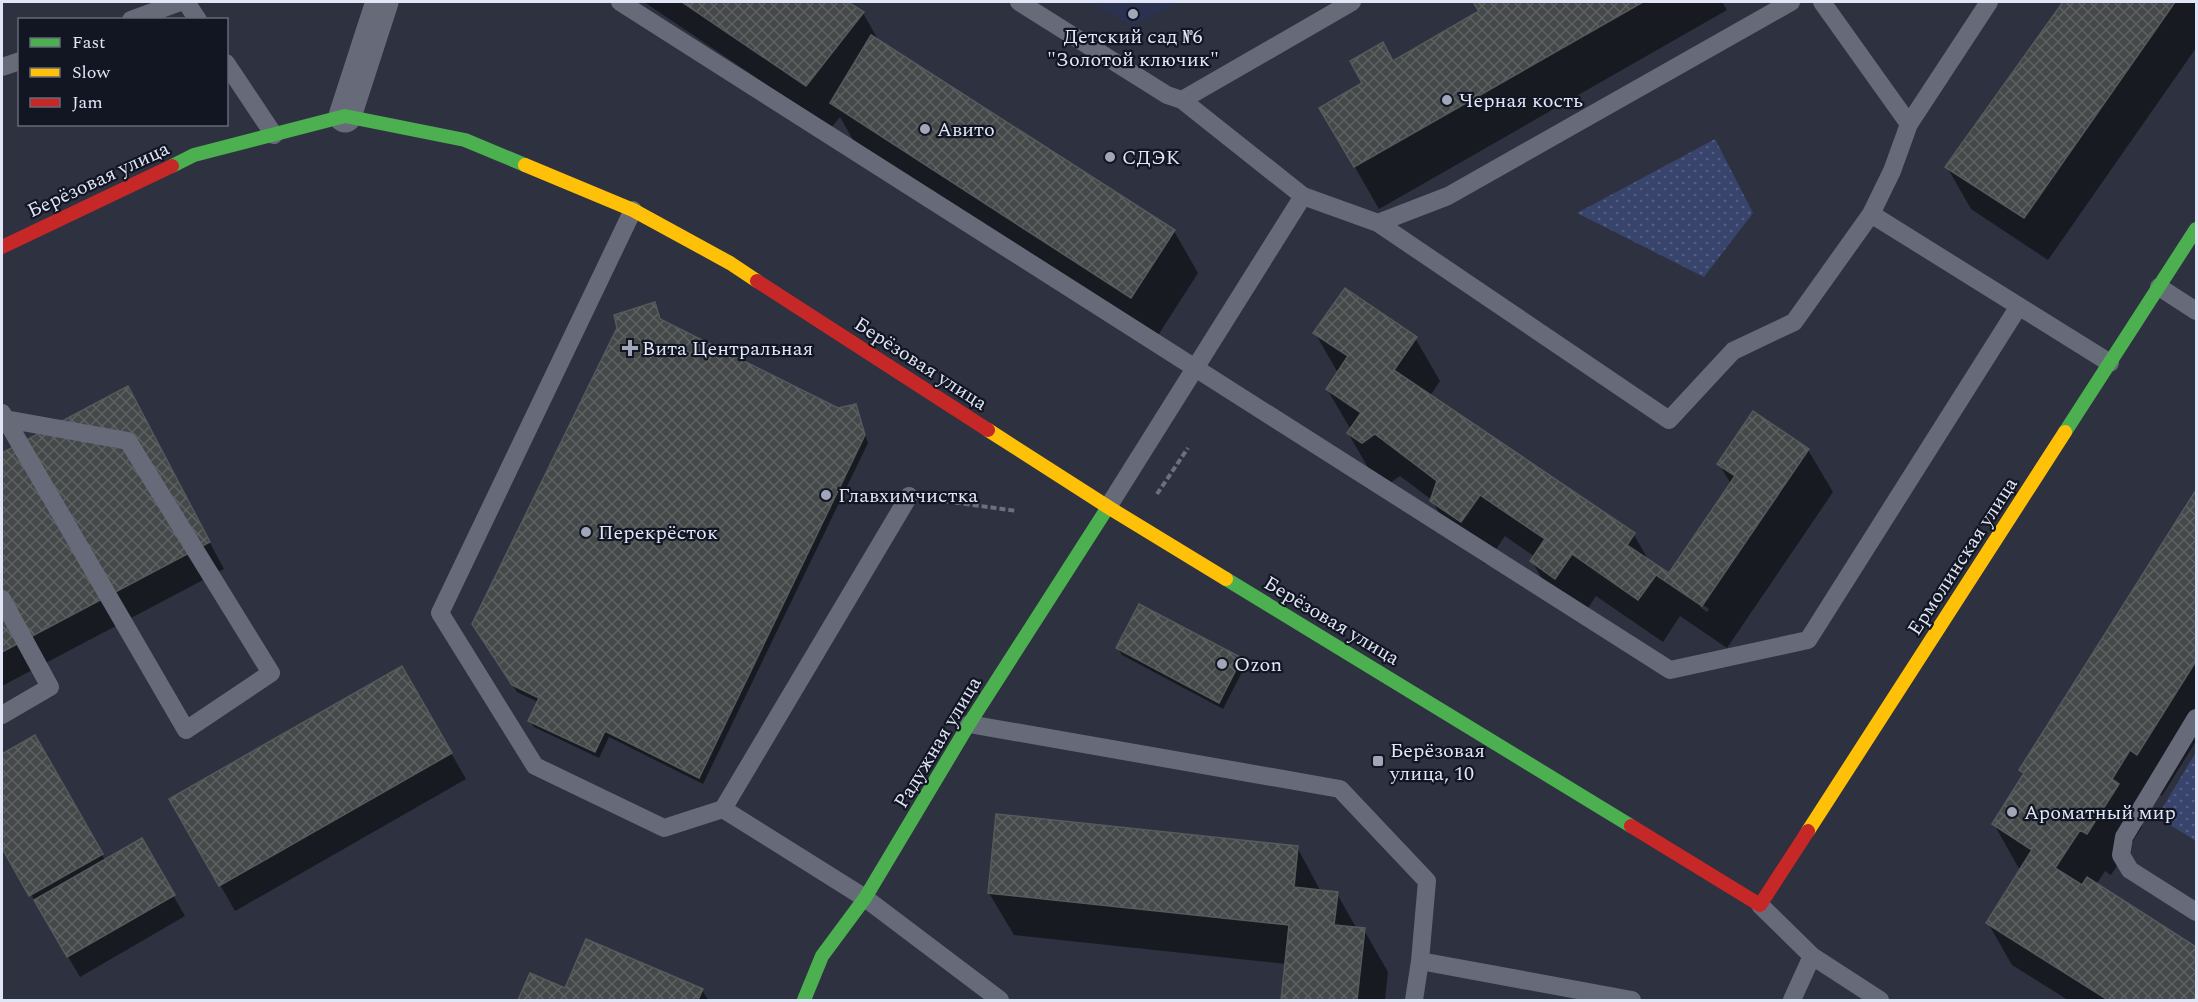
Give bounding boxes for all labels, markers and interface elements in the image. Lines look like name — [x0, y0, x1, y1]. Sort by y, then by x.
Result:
marker: Детский сад №6 "Золотой ключик" — [1126, 7, 1140, 21]
legend — [18, 18, 228, 126]
place label: Детский сад №6 "Золотой ключик" — [1047, 22, 1219, 75]
text: Fast — [72, 29, 105, 56]
text: Slow — [72, 59, 111, 86]
place label: Черная кость — [1459, 86, 1583, 116]
text: Jam — [72, 89, 103, 116]
marker: Черная кость — [1440, 93, 1454, 107]
place label: Авито — [937, 115, 995, 145]
marker: Авито — [918, 122, 932, 136]
street label: Берёзовая улица — [22, 134, 175, 226]
place label: СДЭК — [1122, 143, 1181, 173]
marker: СДЭК — [1103, 150, 1117, 164]
street label: Берёзовая улица — [848, 309, 993, 418]
place label: Вита Центральная — [642, 334, 813, 364]
marker: Вита Центральная — [623, 341, 637, 355]
street label: Ермолинская улица — [1900, 471, 2026, 642]
place label: Главхимчистка — [838, 481, 978, 511]
marker: Главхимчистка — [819, 488, 833, 502]
place label: Перекрёсток — [598, 518, 718, 548]
marker: Перекрёсток — [579, 525, 593, 539]
street label: Берёзовая улица — [1258, 568, 1405, 673]
place label: Ozon — [1234, 650, 1282, 680]
marker: Ozon — [1215, 657, 1229, 671]
street label: Радужная улица — [887, 671, 989, 814]
place label: Берёзовая улица, 10 — [1389, 736, 1485, 789]
marker: Берёзовая улица, 10 — [1371, 754, 1385, 768]
place label: Ароматный мир — [2024, 798, 2176, 828]
marker: Ароматный мир — [2005, 805, 2019, 819]

